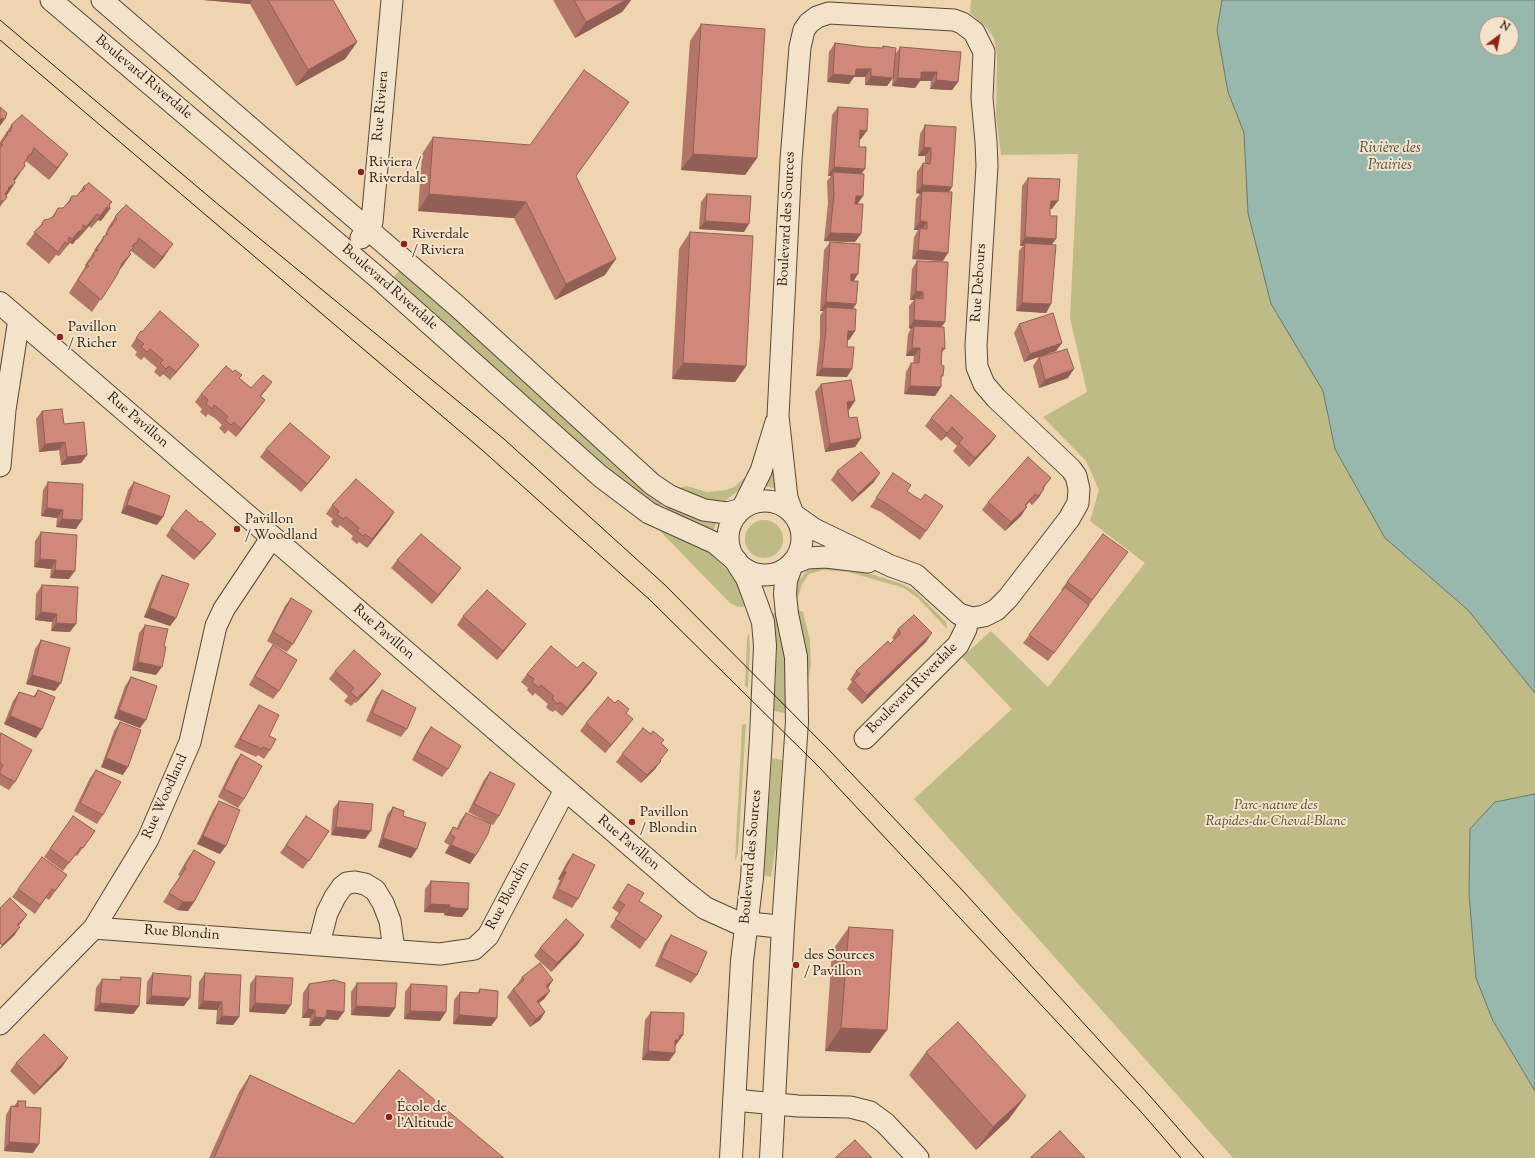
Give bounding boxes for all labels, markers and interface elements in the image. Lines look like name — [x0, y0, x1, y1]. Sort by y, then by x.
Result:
north arrow — [1479, 16, 1519, 56]
text: N — [1497, 18, 1513, 36]
street label: Boulevard Riverdale — [91, 32, 195, 124]
street label: Rue Riviera — [371, 70, 393, 142]
water label: Rivière des Prairies — [1359, 140, 1421, 175]
street label: Boulevard des Sources — [776, 151, 800, 287]
place label: Riviera / Riverdale — [369, 156, 426, 188]
marker: Riviera / Riverdale — [356, 167, 366, 177]
place label: Riverdale / Riviera — [412, 228, 469, 260]
marker: Riverdale / Riviera — [399, 239, 409, 249]
street label: Boulevard Riverdale — [338, 242, 440, 334]
street label: Rue Debours — [969, 243, 991, 323]
place label: Pavillon / Richer — [68, 321, 117, 354]
marker: Pavillon / Richer — [55, 332, 65, 342]
street label: Rue Pavillon — [103, 390, 171, 452]
place label: Pavillon / Woodland — [245, 513, 318, 546]
marker: Pavillon / Woodland — [232, 524, 242, 534]
street label: Rue Pavillon — [349, 602, 417, 664]
street label: Boulevard Riverdale — [864, 640, 962, 738]
street label: Rue Woodland — [140, 752, 192, 842]
street label: Boulevard des Sources — [738, 789, 766, 925]
park label: Parc-nature des Rapides-du-Cheval-Blanc — [1206, 799, 1346, 832]
place label: Pavillon / Blondin — [640, 806, 697, 838]
street label: Rue Pavillon — [593, 813, 663, 875]
marker: Pavillon / Blondin — [627, 817, 637, 827]
street label: Rue Blondin — [484, 859, 534, 933]
street label: Rue Blondin — [144, 923, 220, 945]
place label: des Sources / Pavillon — [804, 949, 874, 982]
marker: des Sources / Pavillon — [791, 960, 801, 970]
place label: École de l'Altitude — [397, 1101, 454, 1134]
marker: École de l'Altitude — [384, 1112, 394, 1122]

